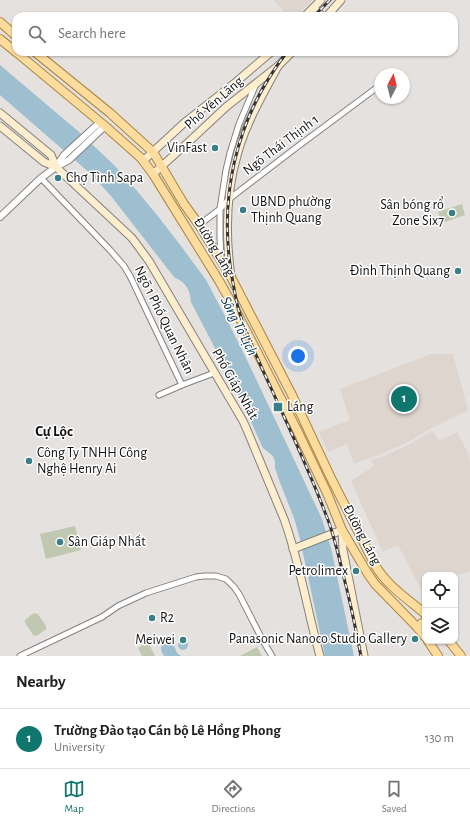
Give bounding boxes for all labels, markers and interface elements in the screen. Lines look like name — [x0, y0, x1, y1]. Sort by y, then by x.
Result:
search box — [12, 12, 458, 56]
icon: search — [26, 23, 48, 45]
text: Search here — [58, 26, 126, 41]
north arrow — [374, 68, 410, 104]
street label: Phố Yên Lãng — [181, 73, 246, 132]
street label: Ngõ Thái Thịnh 1 — [241, 112, 321, 178]
place label: VinFast — [167, 141, 208, 155]
marker: VinFast — [210, 143, 220, 153]
place label: Chợ Tình Sapa — [66, 171, 144, 185]
marker: Chợ Tình Sapa — [53, 173, 63, 183]
place label: UBND phường Thịnh Quang — [251, 195, 331, 225]
place label: Sân bóng rổ Zone Six7 — [380, 196, 444, 228]
marker: UBND phường Thịnh Quang — [238, 205, 248, 215]
marker: Sân bóng rổ Zone Six7 — [447, 208, 457, 218]
street label: Đường Láng — [191, 215, 237, 279]
street label: Ngõ 1 Phố Quan Nhân — [132, 263, 197, 376]
place label: Đình Thịnh Quang — [350, 264, 450, 278]
marker: Đình Thịnh Quang — [453, 266, 463, 276]
water label: Sông Tô Lịch — [218, 294, 260, 358]
street label: Phố Giáp Nhất — [209, 346, 262, 422]
your location — [288, 346, 308, 366]
pin: 1 — [391, 384, 417, 414]
place label: Láng — [287, 400, 313, 414]
marker: Láng — [272, 401, 284, 413]
district label: Cự Lộc — [35, 424, 73, 439]
place label: Công Ty TNHH Công Nghệ Henry Ai — [37, 446, 147, 476]
marker: Công Ty TNHH Công Nghệ Henry Ai — [24, 456, 34, 466]
street label: Đường Láng — [340, 502, 384, 568]
place label: Sân Giáp Nhất — [68, 534, 146, 549]
marker: Sân Giáp Nhất — [55, 537, 65, 547]
place label: Petrolimex — [288, 564, 348, 578]
marker: Petrolimex — [351, 566, 361, 576]
map controls — [422, 572, 458, 644]
button: locate — [422, 572, 458, 608]
button: layers — [422, 608, 458, 644]
place label: R2 — [160, 611, 174, 625]
marker: R2 — [147, 613, 157, 623]
place label: Panasonic Nanoco Studio Gallery — [229, 632, 407, 646]
place label: Meiwei — [135, 633, 175, 647]
marker: Panasonic Nanoco Studio Gallery — [410, 634, 420, 644]
marker: Meiwei — [178, 635, 188, 645]
text: Nearby — [16, 673, 66, 690]
text: Trường Đào tạo Cán bộ Lê Hồng Phong — [54, 723, 281, 738]
text: 1 — [27, 732, 31, 745]
text: 130 m — [425, 732, 454, 745]
text: University — [54, 741, 105, 754]
tab: Map — [63, 778, 85, 815]
tab: Directions — [211, 778, 255, 815]
tab: Saved — [382, 778, 407, 815]

